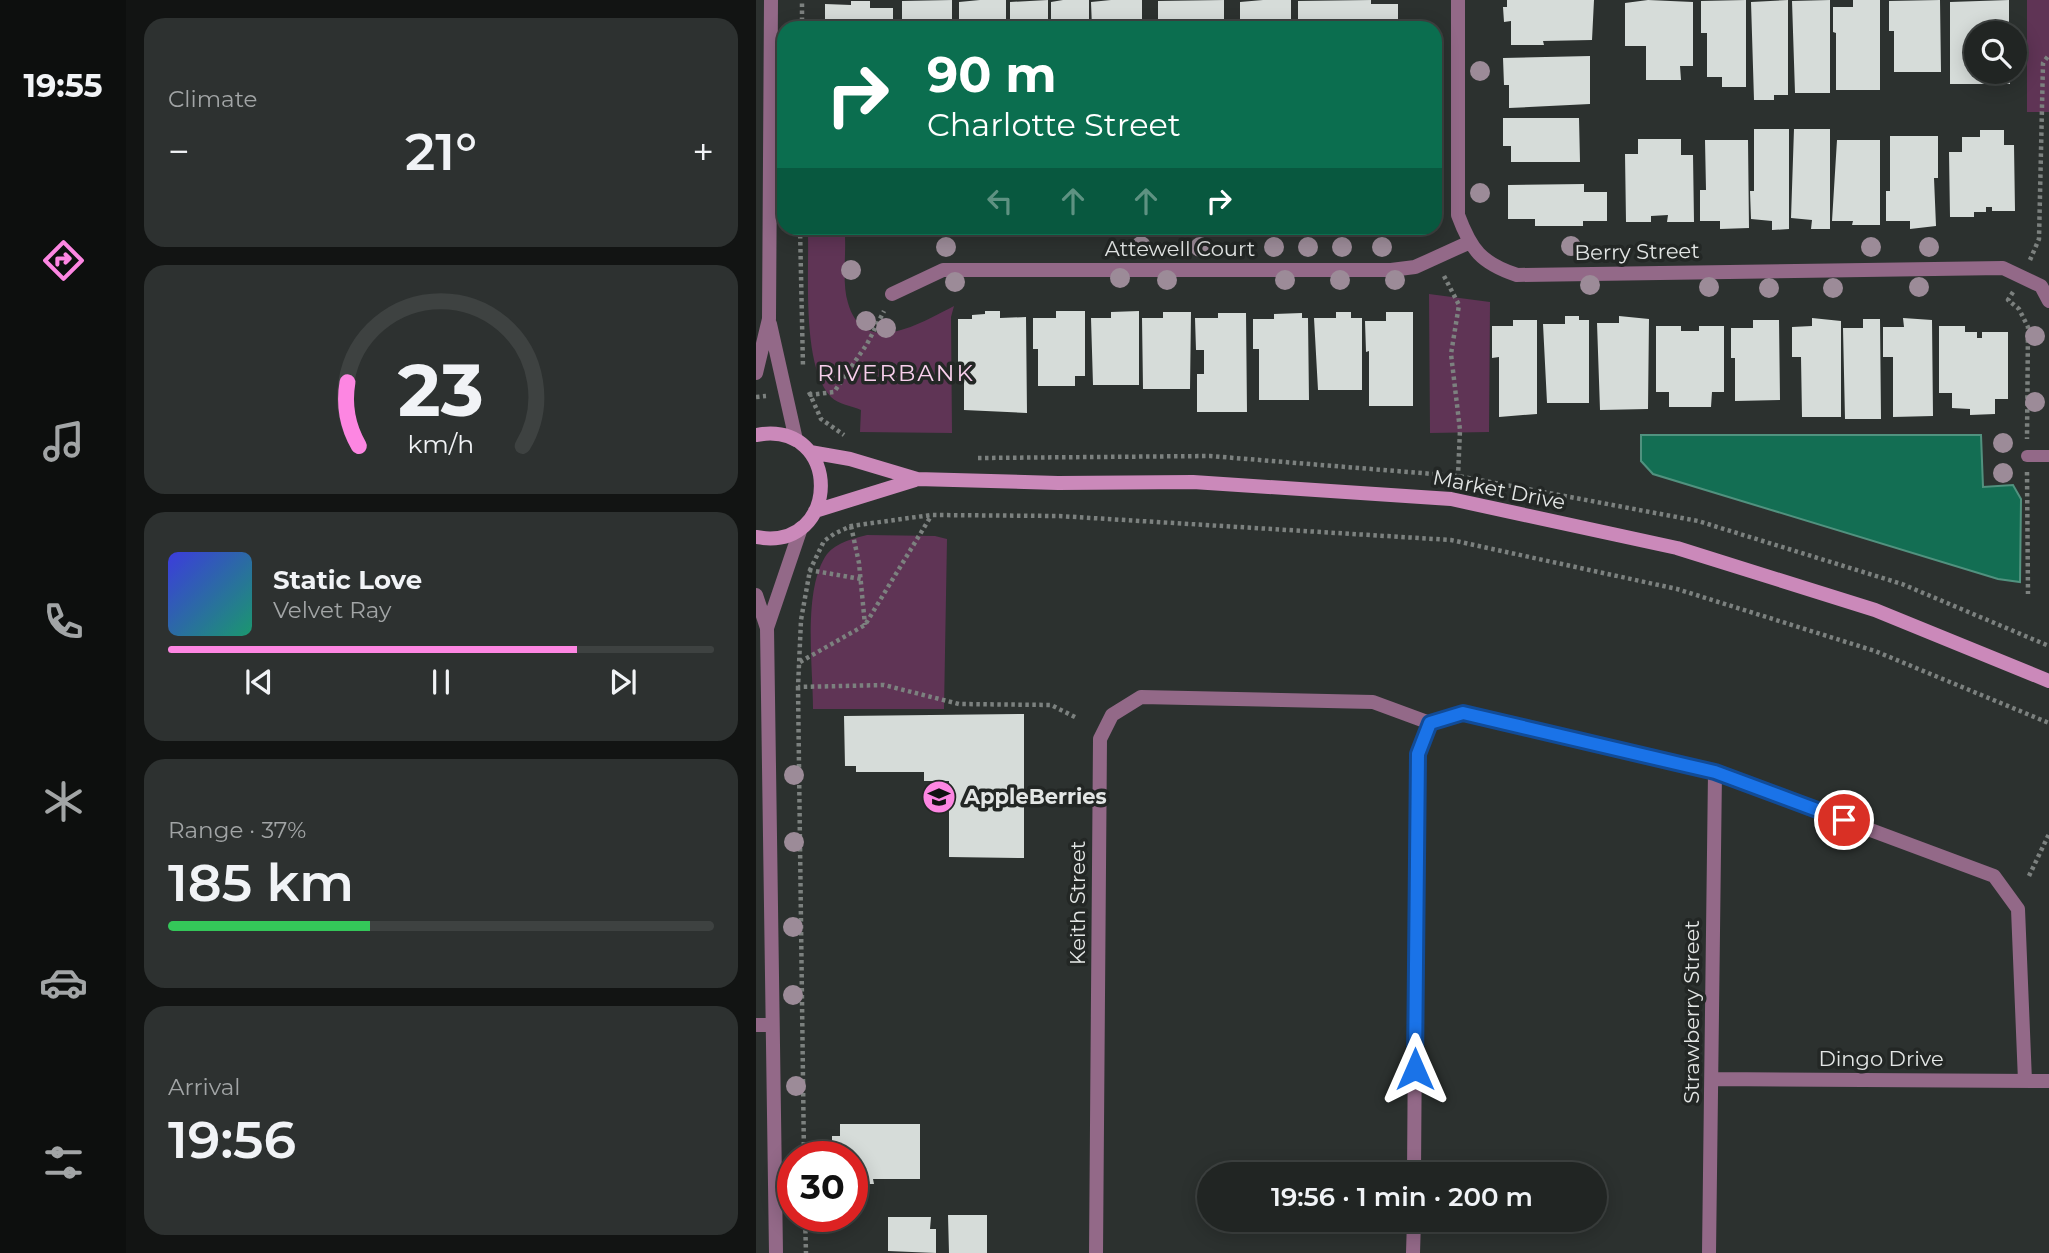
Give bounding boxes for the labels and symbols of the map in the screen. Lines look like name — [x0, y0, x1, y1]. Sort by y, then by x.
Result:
street label: Attewell Court — [1105, 236, 1255, 261]
street label: Berry Street — [1574, 238, 1700, 265]
district label: RIVERBANK — [817, 359, 975, 387]
street label: Market Drive — [1431, 464, 1568, 515]
school or university icon: AppleBerries — [920, 778, 958, 816]
place label: AppleBerries — [963, 784, 1107, 809]
pin — [1814, 790, 1874, 850]
street label: Keith Street — [1065, 841, 1090, 965]
street label: Strawberry Street — [1679, 920, 1704, 1104]
position arrow — [1378, 1032, 1452, 1106]
street label: Dingo Drive — [1818, 1046, 1944, 1071]
speed limit sign: 30 — [777, 1141, 868, 1232]

